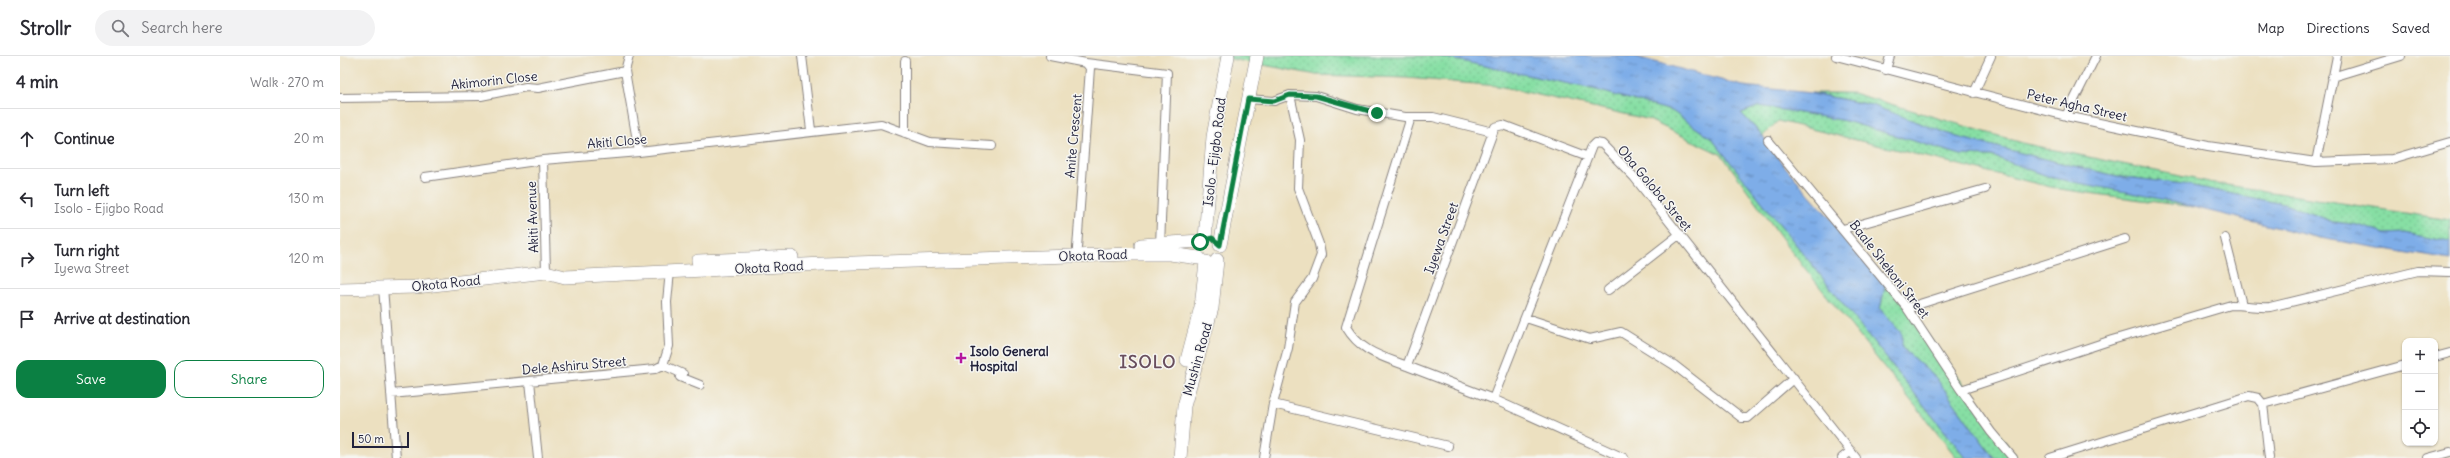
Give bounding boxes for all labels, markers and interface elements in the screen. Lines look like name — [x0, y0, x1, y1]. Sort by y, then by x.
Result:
search box — [95, 10, 375, 46]
text: Strollr — [20, 16, 71, 40]
icon: search — [109, 17, 131, 39]
text: Search here — [141, 18, 223, 37]
text: Map — [2257, 19, 2284, 37]
text: Directions — [2306, 19, 2370, 37]
text: Saved — [2392, 19, 2430, 37]
street label: Akimorin Close — [450, 67, 538, 94]
text: 4 min — [16, 71, 58, 93]
text: Walk · 270 m — [250, 74, 324, 91]
street label: Peter Agha Street — [2025, 86, 2129, 125]
street label: Anite Crescent — [1061, 93, 1086, 179]
street label: Isolo - Ejigbo Road — [1199, 96, 1230, 208]
route end — [1368, 104, 1386, 122]
icon: ahead — [16, 128, 38, 150]
text: Continue — [54, 129, 115, 148]
text: 20 m — [294, 130, 324, 147]
street label: Akiti Close — [586, 130, 648, 153]
street label: Oba Goloba Street — [1614, 142, 1696, 235]
text: Turn left — [54, 181, 109, 200]
street label: Akiti Avenue — [523, 181, 542, 253]
icon: left — [16, 188, 38, 210]
text: 130 m — [288, 190, 324, 207]
street label: Iyewa Street — [1421, 199, 1463, 276]
text: Isolo - Ejigbo Road — [54, 200, 164, 217]
street label: Baale Shekoni Street — [1846, 217, 1934, 322]
route start — [1191, 233, 1209, 251]
text: Turn right — [54, 241, 119, 260]
street label: Okota Road — [1058, 246, 1128, 265]
icon: right — [16, 248, 38, 270]
text: 120 m — [289, 250, 324, 267]
street label: Okota Road — [734, 257, 804, 278]
text: Iyewa Street — [54, 260, 129, 277]
street label: Okota Road — [411, 271, 482, 296]
icon: arrive — [16, 308, 38, 330]
text: Arrive at destination — [54, 309, 190, 328]
street label: Mushin Road — [1179, 320, 1216, 398]
map controls — [2402, 338, 2438, 446]
button: + — [2402, 338, 2438, 374]
place label: Isolo General Hospital — [970, 343, 1049, 375]
district label: ISOLO — [1120, 351, 1176, 373]
street label: Dele Ashiru Street — [521, 352, 627, 379]
marker: Isolo General Hospital — [955, 352, 967, 364]
button: Save — [16, 360, 166, 398]
button: Share — [174, 360, 324, 398]
button: − — [2402, 374, 2438, 410]
button: locate — [2402, 410, 2438, 446]
scale bar — [352, 430, 409, 449]
text: 50 m — [358, 432, 384, 446]

